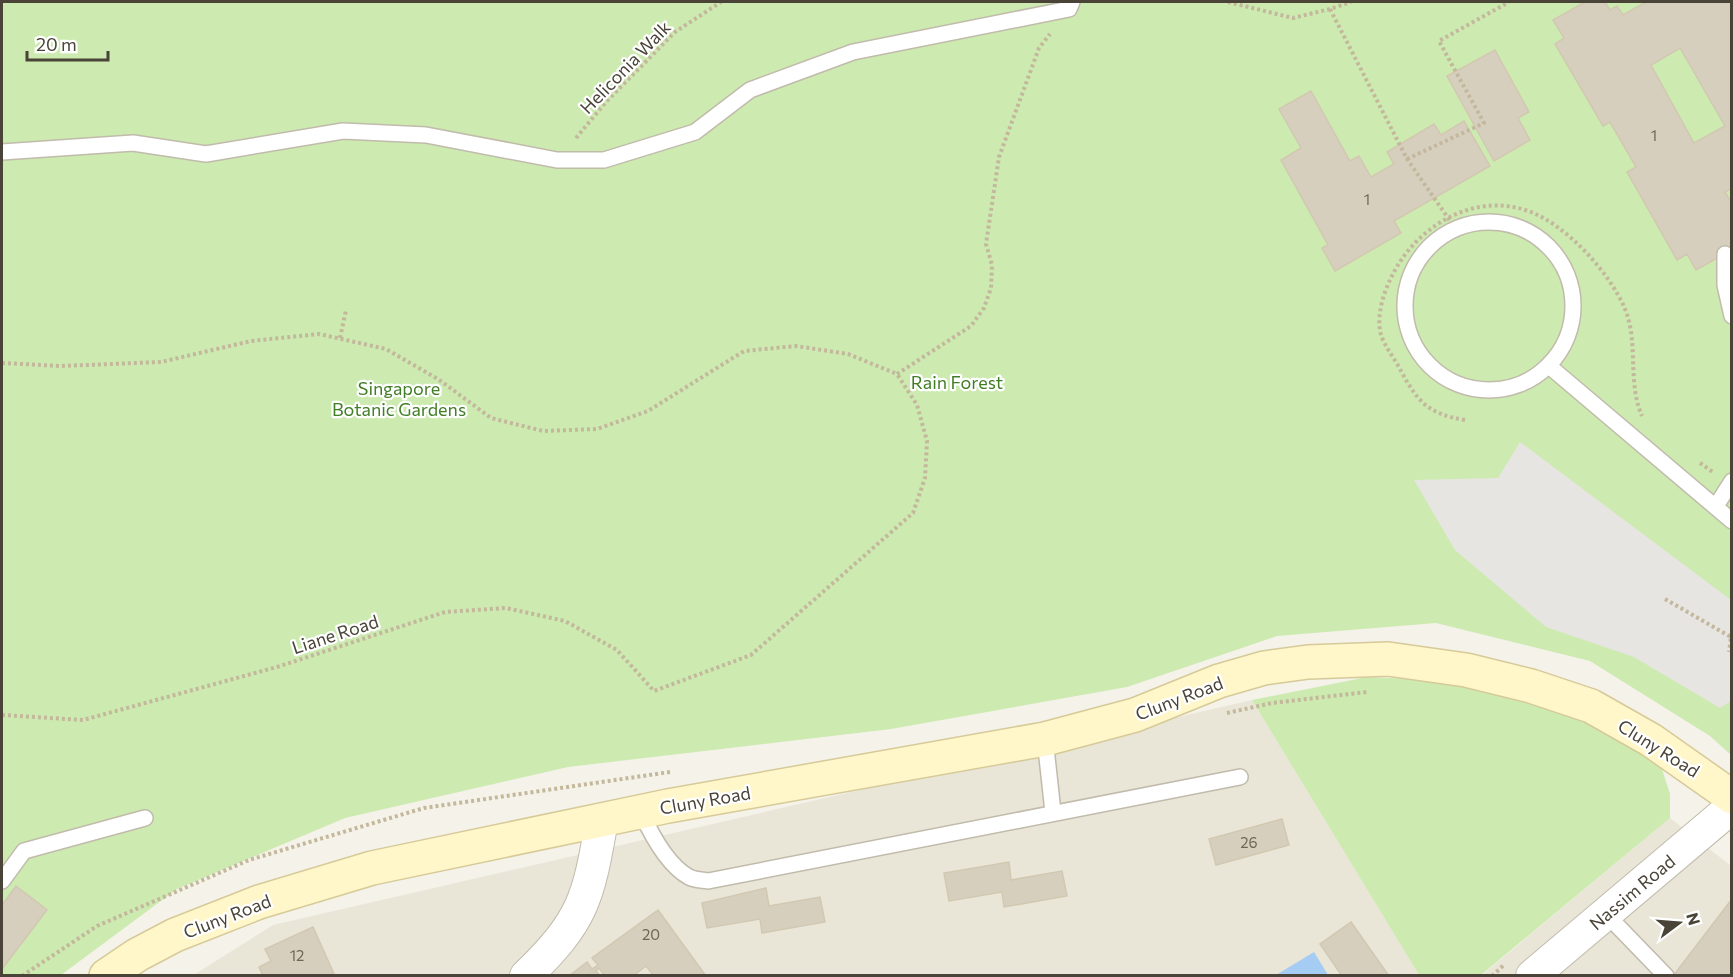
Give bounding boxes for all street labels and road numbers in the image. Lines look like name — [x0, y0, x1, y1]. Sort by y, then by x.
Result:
street label: Heliconia Walk — [575, 16, 675, 118]
street label: Liane Road — [289, 610, 381, 658]
street label: Cluny Road — [1132, 671, 1226, 725]
street label: Cluny Road — [1614, 714, 1704, 782]
street label: Cluny Road — [658, 781, 752, 819]
street label: Nassim Road — [1585, 850, 1679, 934]
street label: Cluny Road — [180, 889, 274, 943]

